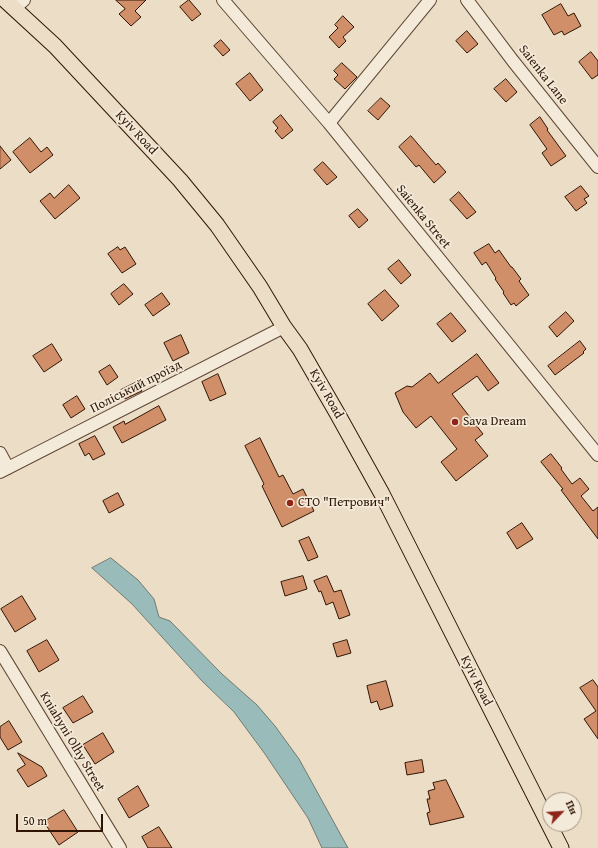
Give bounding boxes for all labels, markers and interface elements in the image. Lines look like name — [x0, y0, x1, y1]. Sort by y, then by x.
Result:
street label: Saienka Lane — [515, 42, 571, 108]
street label: Kyiv Road — [112, 108, 160, 158]
street label: Saienka Street — [392, 182, 454, 252]
street label: Поліський проїзд — [88, 357, 184, 417]
street label: Kyiv Road — [306, 367, 346, 421]
place label: Sava Dream — [463, 414, 526, 430]
marker: Sava Dream — [450, 417, 460, 427]
place label: СТО "Петрович" — [298, 495, 390, 511]
marker: СТО "Петрович" — [285, 498, 295, 508]
street label: Kyiv Road — [457, 653, 495, 709]
street label: Kniahyni Olhy Street — [36, 689, 108, 795]
north arrow — [542, 792, 582, 832]
text: Пн — [562, 798, 582, 817]
scale bar — [18, 806, 105, 832]
text: 50 m — [23, 812, 47, 829]

